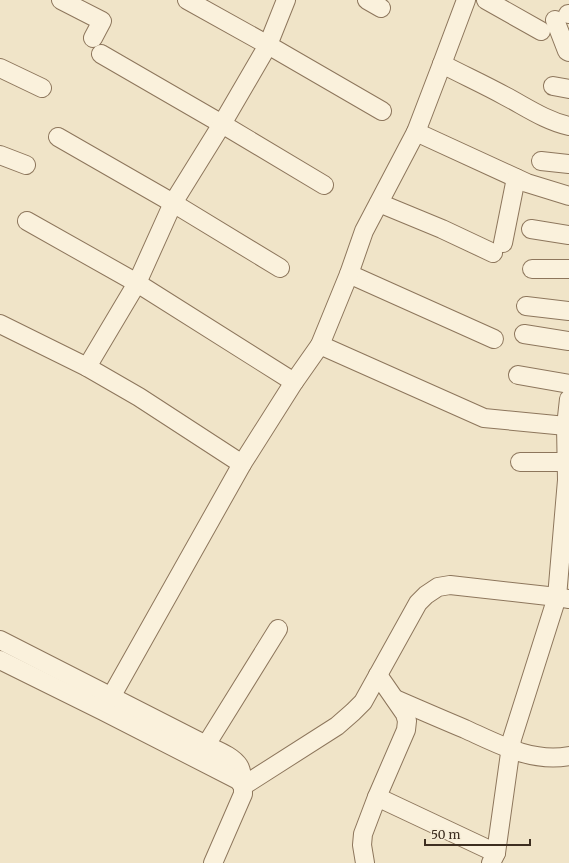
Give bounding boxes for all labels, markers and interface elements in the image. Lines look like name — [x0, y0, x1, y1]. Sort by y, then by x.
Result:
scale bar — [425, 821, 530, 847]
text: 50 m — [431, 827, 460, 842]

